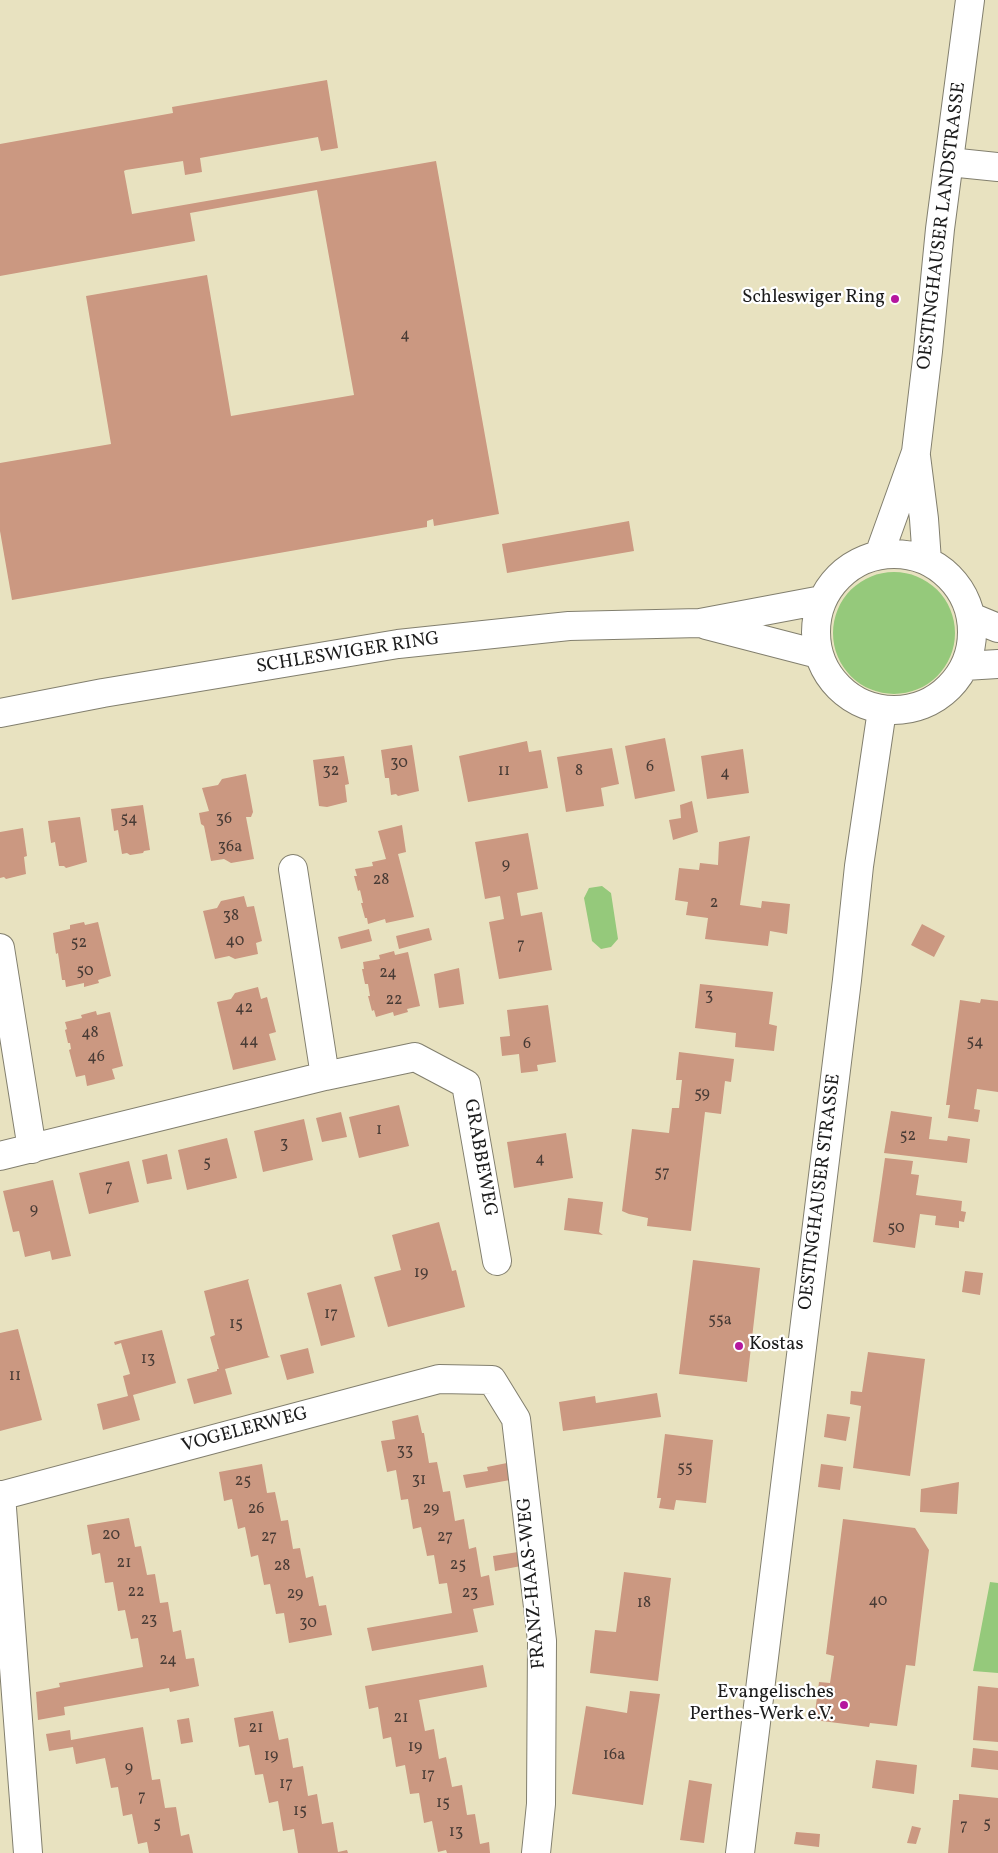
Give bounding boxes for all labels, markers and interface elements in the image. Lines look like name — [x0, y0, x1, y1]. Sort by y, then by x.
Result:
street label: OESTINGHAUSER LANDSTRASSE — [914, 81, 972, 371]
place label: Schleswiger Ring — [742, 288, 885, 310]
marker: Schleswiger Ring — [889, 293, 901, 305]
house number: 4 — [400, 326, 410, 346]
street label: SCHLESWIGER RING — [255, 628, 441, 680]
house number: 30 — [390, 754, 408, 774]
house number: 6 — [646, 758, 654, 778]
house number: 32 — [323, 762, 339, 782]
house number: 11 — [498, 762, 510, 782]
house number: 8 — [575, 762, 583, 782]
house number: 4 — [720, 764, 730, 784]
house number: 54 — [120, 810, 138, 830]
house number: 36 — [216, 810, 232, 830]
house number: 36a — [218, 838, 242, 858]
house number: 9 — [502, 856, 510, 876]
house number: 28 — [373, 871, 389, 891]
house number: 2 — [710, 894, 718, 914]
house number: 38 — [223, 907, 239, 927]
house number: 40 — [226, 932, 244, 952]
house number: 52 — [71, 934, 87, 954]
house number: 7 — [517, 936, 525, 956]
house number: 50 — [77, 962, 93, 982]
house number: 24 — [379, 964, 397, 984]
house number: 3 — [705, 987, 713, 1007]
house number: 22 — [385, 991, 403, 1011]
house number: 42 — [235, 999, 253, 1019]
house number: 48 — [81, 1024, 99, 1044]
house number: 44 — [239, 1032, 259, 1052]
house number: 54 — [966, 1033, 984, 1053]
house number: 6 — [523, 1035, 531, 1055]
house number: 46 — [87, 1048, 105, 1068]
street label: OESTINGHAUSER STRASSE — [795, 1073, 847, 1311]
house number: 59 — [694, 1085, 710, 1105]
street label: GRABBEWEG — [457, 1097, 501, 1219]
house number: 1 — [376, 1121, 382, 1141]
house number: 52 — [900, 1127, 916, 1147]
house number: 3 — [280, 1135, 288, 1155]
house number: 4 — [535, 1150, 545, 1170]
house number: 5 — [203, 1154, 211, 1174]
house number: 57 — [654, 1164, 670, 1184]
house number: 7 — [105, 1178, 113, 1198]
house number: 9 — [30, 1201, 38, 1221]
house number: 50 — [888, 1219, 904, 1239]
house number: 19 — [414, 1264, 428, 1284]
house number: 17 — [324, 1305, 338, 1325]
house number: 55a — [708, 1311, 732, 1331]
house number: 15 — [229, 1315, 243, 1335]
place label: Kostas — [749, 1335, 804, 1357]
marker: Kostas — [733, 1340, 745, 1352]
house number: 13 — [141, 1350, 155, 1370]
house number: 11 — [9, 1367, 21, 1387]
street label: VOGELERWEG — [179, 1403, 311, 1459]
house number: 33 — [397, 1442, 413, 1462]
house number: 55 — [677, 1459, 693, 1479]
house number: 31 — [412, 1471, 426, 1491]
house number: 25 — [235, 1472, 251, 1492]
street label: FRANZ-HAAS-WEG — [514, 1496, 552, 1670]
house number: 26 — [248, 1500, 264, 1520]
house number: 29 — [423, 1500, 439, 1520]
house number: 20 — [102, 1526, 120, 1546]
house number: 27 — [261, 1528, 277, 1548]
house number: 27 — [437, 1528, 453, 1548]
house number: 21 — [117, 1554, 131, 1574]
house number: 25 — [450, 1556, 466, 1576]
house number: 28 — [274, 1557, 290, 1577]
house number: 22 — [127, 1583, 145, 1603]
house number: 23 — [462, 1584, 478, 1604]
house number: 29 — [287, 1585, 303, 1605]
house number: 40 — [869, 1592, 887, 1612]
house number: 18 — [637, 1594, 651, 1614]
house number: 23 — [141, 1611, 157, 1631]
house number: 30 — [299, 1614, 317, 1634]
house number: 24 — [159, 1651, 177, 1671]
place label: Evangelisches Perthes-Werk e.V. — [690, 1683, 834, 1727]
marker: Evangelisches Perthes-Werk e.V. — [838, 1699, 850, 1711]
house number: 21 — [394, 1709, 408, 1729]
house number: 21 — [249, 1719, 263, 1739]
house number: 19 — [408, 1738, 422, 1758]
house number: 16a — [603, 1746, 625, 1766]
house number: 19 — [264, 1747, 278, 1767]
house number: 9 — [125, 1759, 133, 1779]
house number: 17 — [421, 1766, 435, 1786]
house number: 17 — [279, 1775, 293, 1795]
house number: 7 — [138, 1788, 146, 1808]
house number: 15 — [436, 1794, 450, 1814]
house number: 15 — [293, 1802, 307, 1822]
house number: 5 — [153, 1815, 161, 1835]
house number: 5 — [983, 1815, 991, 1835]
house number: 7 — [960, 1817, 968, 1837]
house number: 13 — [449, 1823, 463, 1843]

